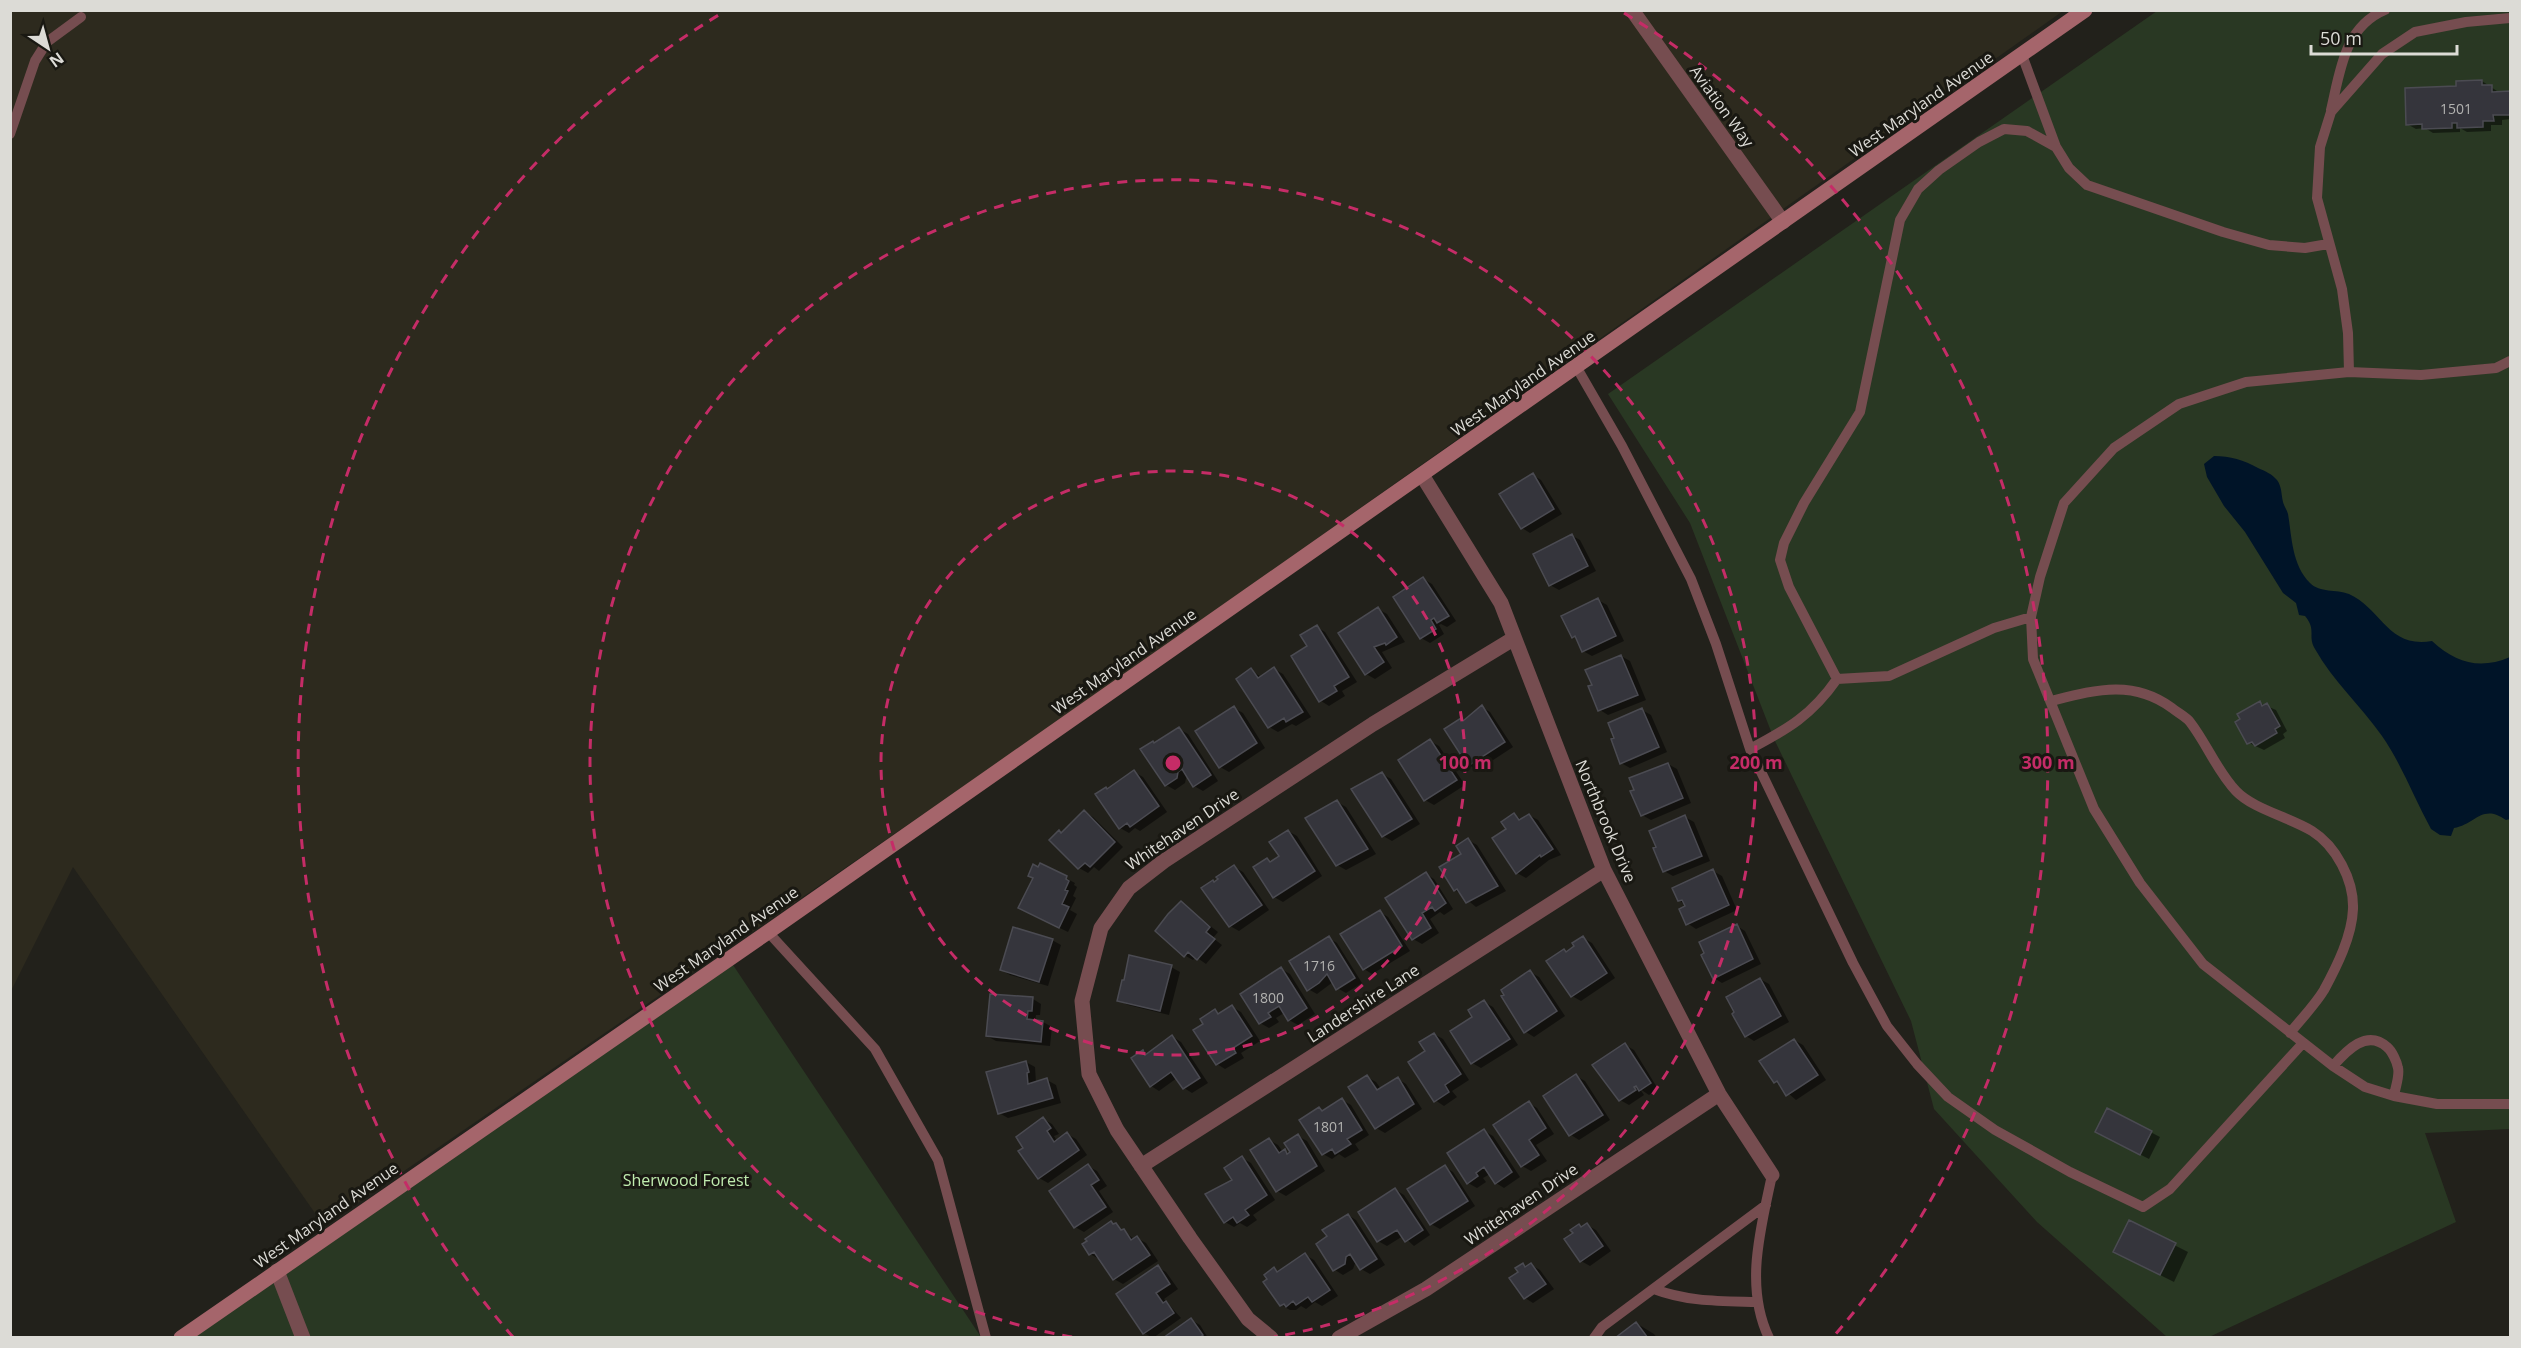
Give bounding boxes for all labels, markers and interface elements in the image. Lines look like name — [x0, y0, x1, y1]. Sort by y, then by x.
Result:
north arrow — [18, 18, 78, 78]
scale bar — [2311, 18, 2456, 56]
text: 50 m — [2320, 26, 2362, 50]
street label: West Maryland Avenue — [1844, 46, 1998, 162]
text: N — [45, 47, 69, 73]
street label: Aviation Way — [1685, 61, 1760, 152]
house number: 1501 — [2440, 99, 2472, 118]
street label: West Maryland Avenue — [1446, 325, 1600, 441]
street label: West Maryland Avenue — [1047, 603, 1201, 719]
text: 100 m — [1438, 750, 1492, 774]
text: 200 m — [1729, 750, 1783, 774]
text: 300 m — [2021, 750, 2075, 774]
centre of rings — [1163, 753, 1183, 773]
street label: Northbrook Drive — [1570, 756, 1642, 886]
street label: Whitehaven Drive — [1121, 783, 1243, 875]
street label: West Maryland Avenue — [649, 881, 803, 997]
house number: 1716 — [1303, 956, 1335, 975]
street label: Landershire Lane — [1303, 958, 1423, 1048]
house number: 1800 — [1252, 988, 1284, 1007]
house number: 1801 — [1313, 1117, 1345, 1136]
street label: West Maryland Avenue — [249, 1157, 403, 1273]
street label: Whitehaven Drive — [1460, 1158, 1582, 1250]
park label: Sherwood Forest — [623, 1169, 750, 1191]

